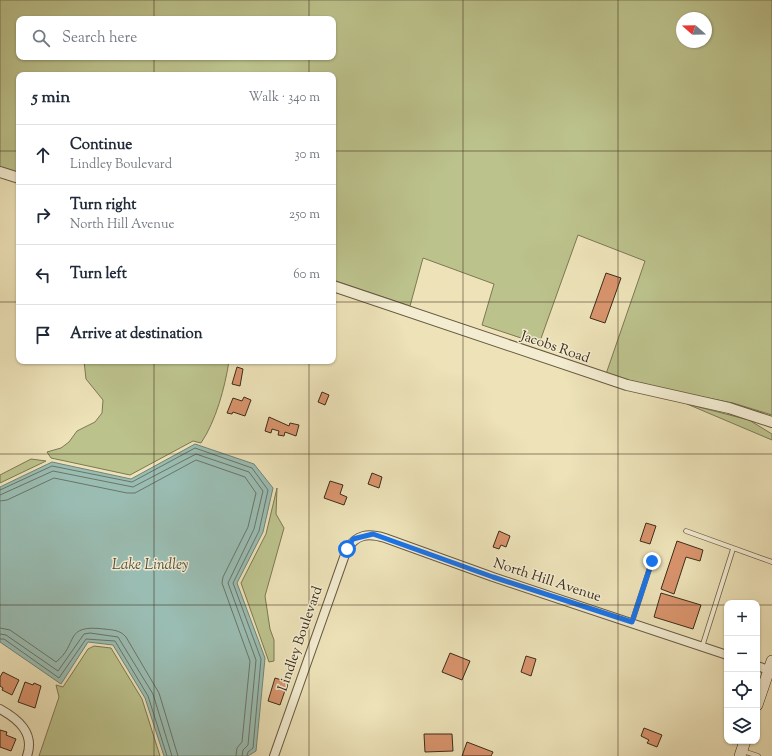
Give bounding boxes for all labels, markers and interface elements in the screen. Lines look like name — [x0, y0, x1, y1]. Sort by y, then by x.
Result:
north arrow — [676, 12, 712, 48]
search box — [16, 16, 336, 60]
icon: search — [30, 27, 52, 49]
text: Search here — [62, 28, 137, 49]
text: 5 min — [32, 86, 70, 110]
text: Walk · 340 m — [249, 89, 320, 107]
text: Continue — [70, 135, 132, 156]
icon: ahead — [32, 144, 54, 166]
text: 30 m — [294, 146, 320, 164]
text: Lindley Boulevard — [70, 156, 172, 174]
text: Turn right — [70, 195, 136, 216]
icon: right — [32, 204, 54, 226]
text: 250 m — [289, 206, 320, 224]
text: North Hill Avenue — [70, 216, 174, 234]
icon: left — [32, 264, 54, 286]
text: Turn left — [70, 264, 127, 285]
text: 60 m — [293, 266, 320, 284]
icon: arrive — [32, 324, 54, 346]
text: Arrive at destination — [70, 324, 203, 345]
street label: Jacobs Road — [517, 327, 592, 369]
route start — [338, 540, 356, 558]
route end — [643, 552, 661, 570]
street label: North Hill Avenue — [490, 554, 604, 608]
water label: Lake Lindley — [112, 555, 188, 576]
street label: Lindley Boulevard — [274, 584, 328, 694]
map controls — [724, 600, 760, 744]
button: + — [724, 600, 760, 636]
button: − — [724, 636, 760, 672]
button: locate — [724, 672, 760, 708]
button: layers — [724, 708, 760, 744]

